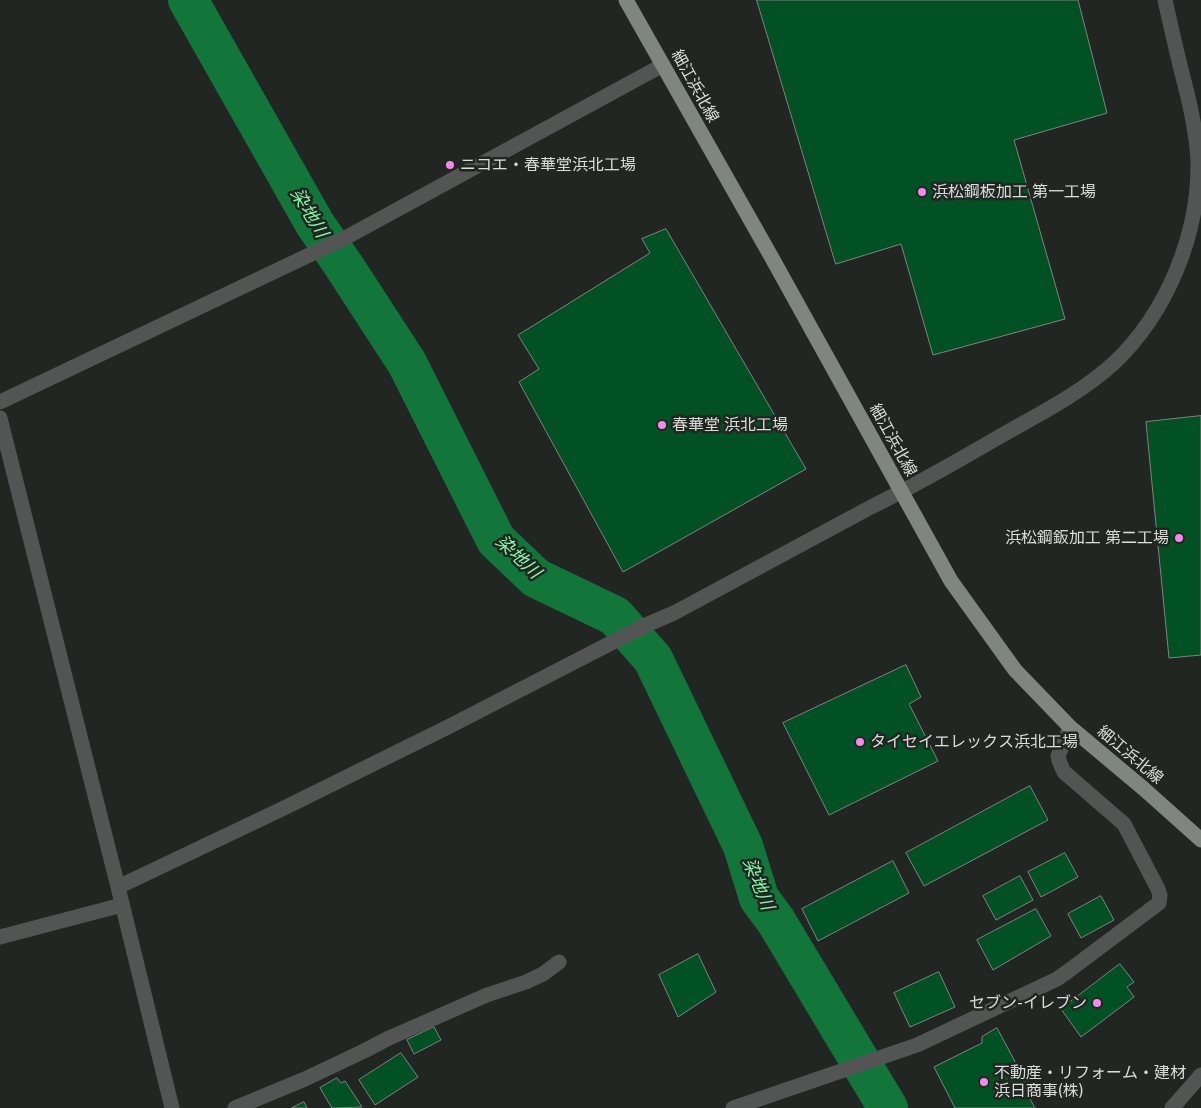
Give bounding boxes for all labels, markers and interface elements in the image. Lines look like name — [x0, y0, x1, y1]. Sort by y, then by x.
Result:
street label: 細江浜北線 — [667, 46, 723, 126]
place label: ニコエ・春華堂浜北工場 — [460, 155, 636, 175]
marker: ニコエ・春華堂浜北工場 — [444, 159, 456, 171]
place label: 浜松鋼板加工 第一工場 — [932, 182, 1096, 202]
water label: 染地川 — [286, 184, 332, 242]
marker: 浜松鋼板加工 第一工場 — [916, 186, 928, 198]
street label: 細江浜北線 — [865, 400, 921, 480]
place label: 春華堂 浜北工場 — [672, 415, 788, 435]
marker: 春華堂 浜北工場 — [656, 419, 668, 431]
place label: 浜松鋼鈑加工 第二工場 — [1005, 528, 1169, 548]
water label: 染地川 — [491, 531, 545, 583]
marker: 浜松鋼鈑加工 第二工場 — [1173, 532, 1185, 544]
street label: 細江浜北線 — [1093, 722, 1167, 788]
place label: タイセイエレックス浜北工場 — [870, 732, 1078, 752]
marker: タイセイエレックス浜北工場 — [854, 736, 866, 748]
water label: 染地川 — [738, 855, 778, 913]
place label: セブン-イレブン — [969, 993, 1087, 1013]
marker: セブン-イレブン — [1091, 997, 1103, 1009]
place label: 不動産・リフォーム・建材 浜日商事(株) — [994, 1063, 1186, 1101]
marker: 不動産・リフォーム・建材 浜日商事(株) — [978, 1076, 990, 1088]

